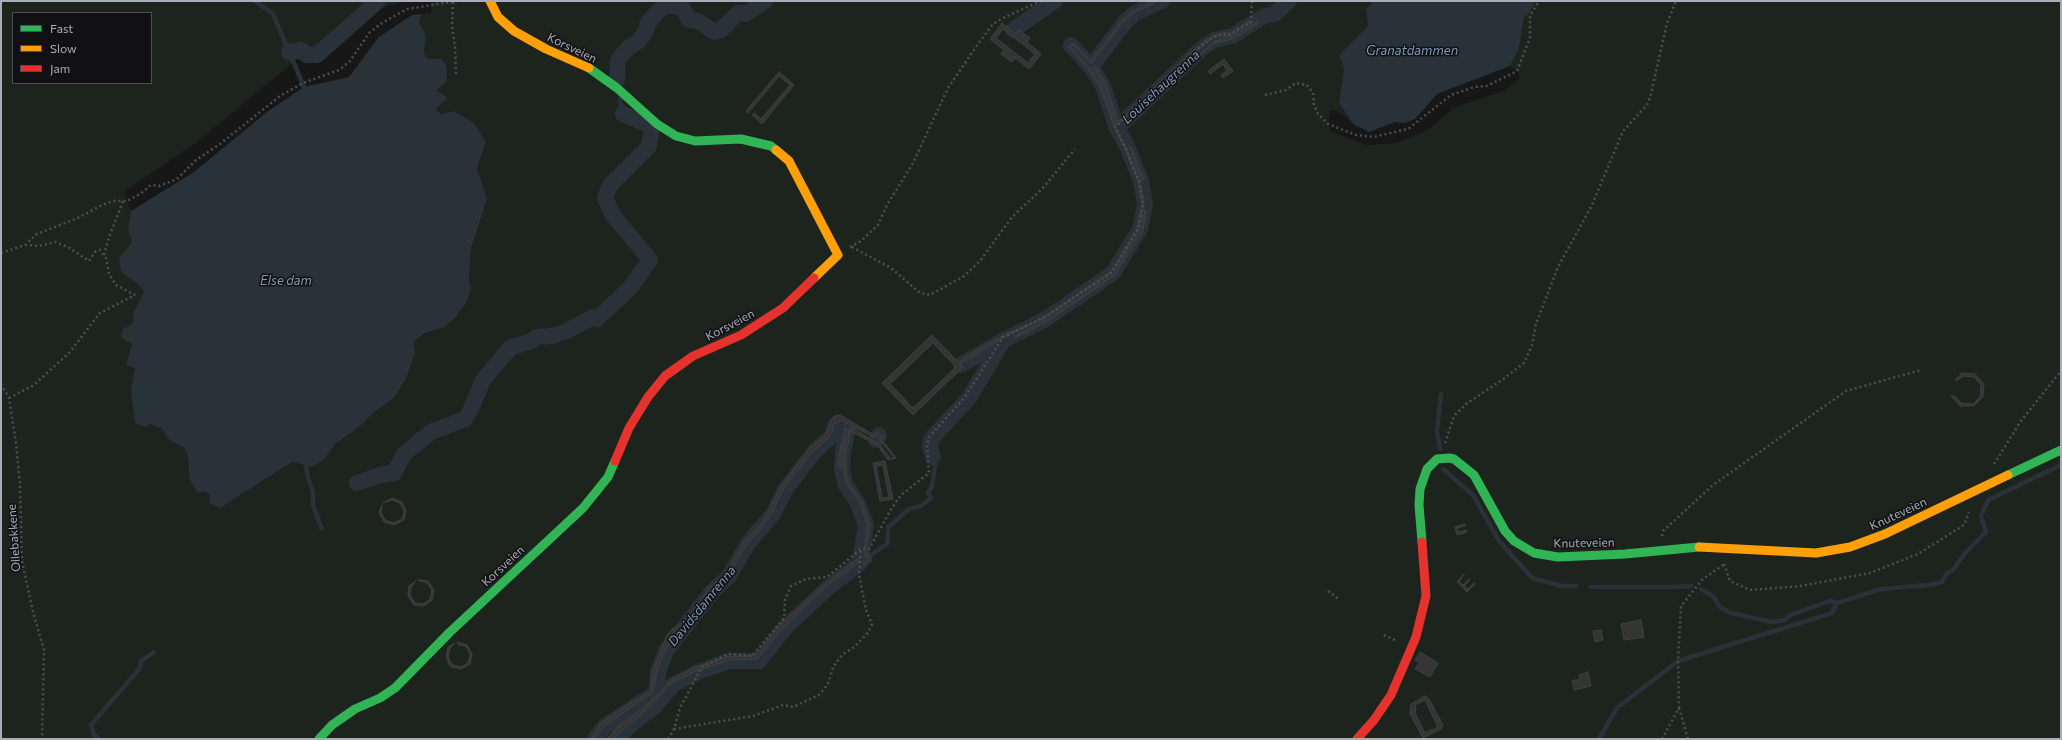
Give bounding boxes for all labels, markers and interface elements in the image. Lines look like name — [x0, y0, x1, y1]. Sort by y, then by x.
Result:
legend — [12, 12, 152, 84]
text: Fast — [50, 21, 73, 35]
street label: Korsveien — [545, 30, 599, 66]
text: Slow — [50, 41, 77, 55]
water label: Granatdammen — [1366, 43, 1458, 59]
water label: Louisehaugrenna — [1119, 47, 1203, 127]
text: Jam — [50, 61, 70, 75]
water label: Else dam — [260, 273, 312, 289]
street label: Korsveien — [703, 306, 757, 344]
street label: Knuteveien — [1867, 495, 1929, 533]
street label: Ollebakkene — [4, 504, 24, 572]
street label: Knuteveien — [1553, 535, 1615, 551]
street label: Korsveien — [479, 543, 527, 589]
water label: Davidsdamrenna — [665, 563, 739, 649]

